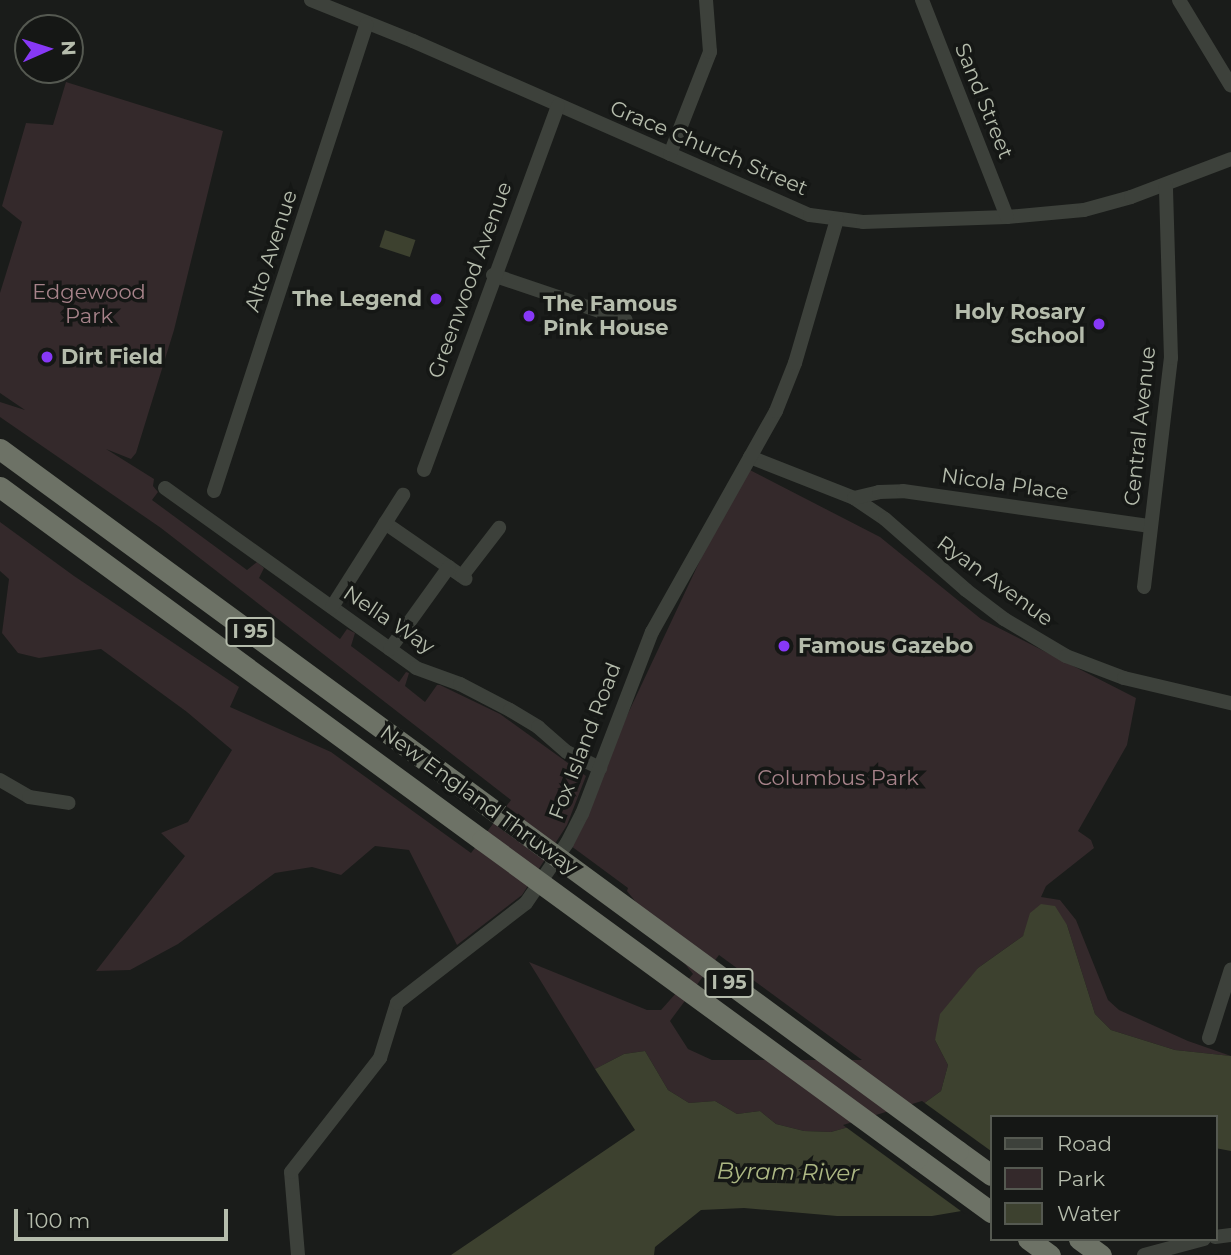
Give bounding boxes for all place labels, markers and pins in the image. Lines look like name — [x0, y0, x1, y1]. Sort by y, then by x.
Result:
place label: The Legend — [292, 286, 422, 312]
marker: The Legend — [428, 291, 444, 307]
place label: The Famous Pink House — [543, 291, 677, 341]
place label: Holy Rosary School — [955, 299, 1085, 349]
marker: The Famous Pink House — [521, 308, 537, 324]
marker: Holy Rosary School — [1091, 316, 1107, 332]
place label: Dirt Field — [61, 344, 163, 370]
marker: Dirt Field — [39, 349, 55, 365]
place label: Famous Gazebo — [798, 633, 973, 659]
marker: Famous Gazebo — [776, 638, 792, 654]

